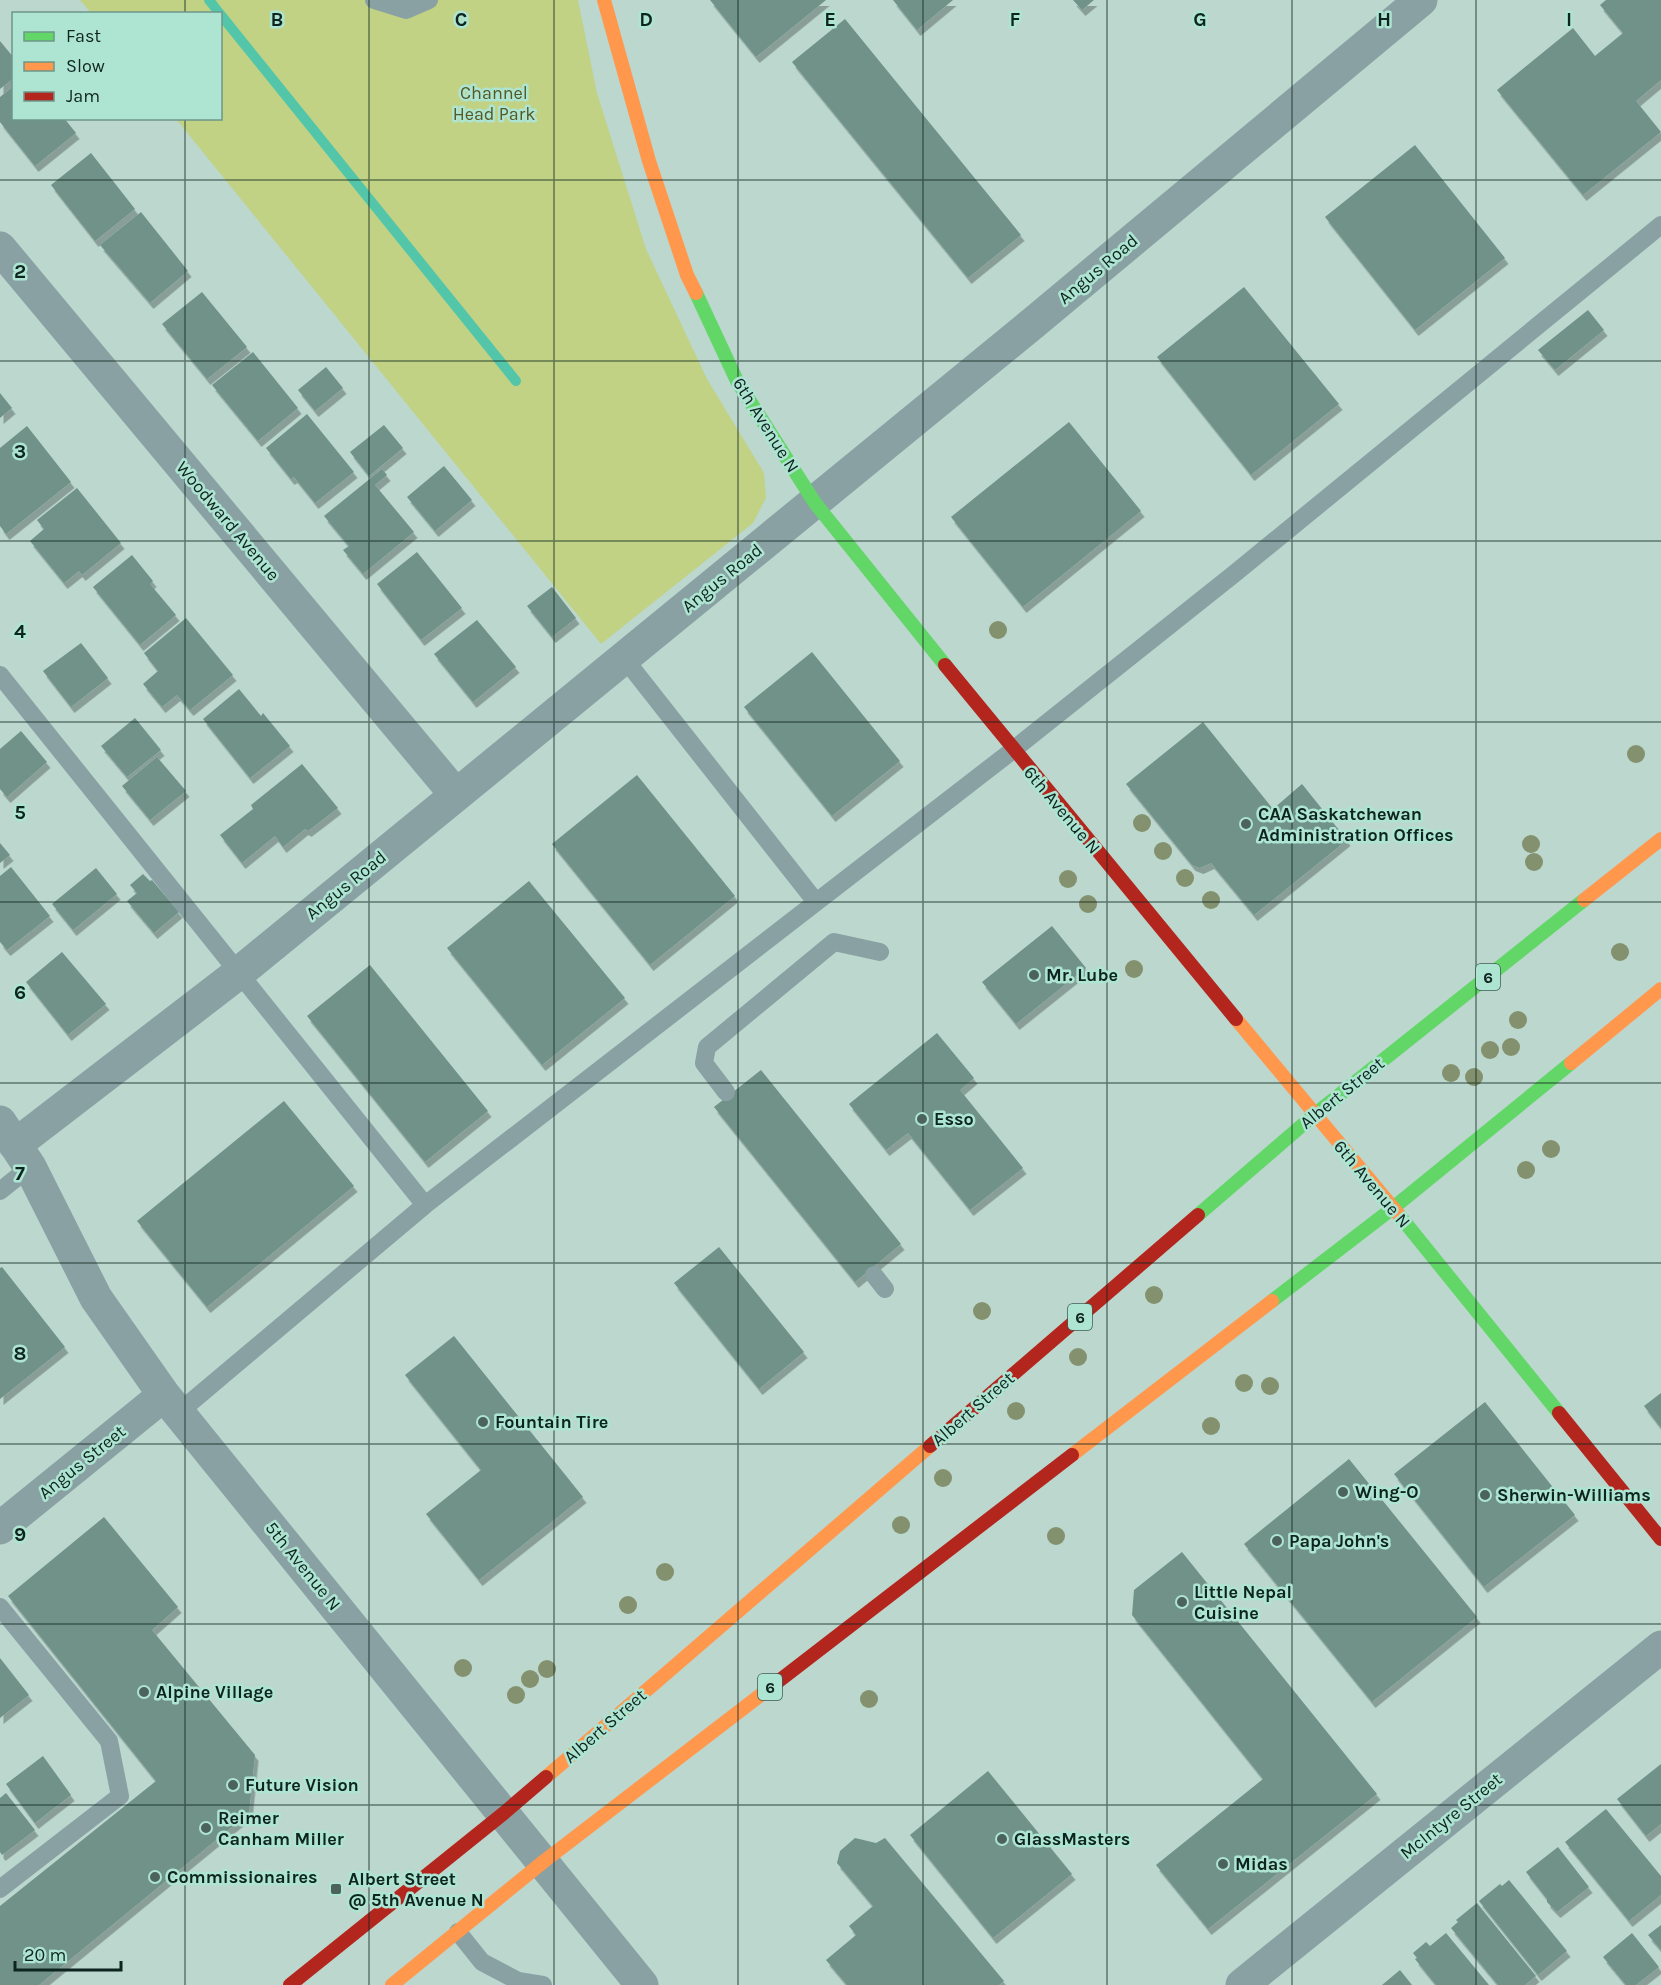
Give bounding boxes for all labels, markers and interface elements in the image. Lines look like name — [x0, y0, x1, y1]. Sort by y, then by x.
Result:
text: B — [271, 8, 283, 31]
text: C — [455, 8, 467, 31]
text: D — [639, 8, 653, 31]
text: E — [824, 8, 836, 31]
text: F — [1010, 8, 1021, 31]
text: G — [1193, 8, 1207, 31]
text: H — [1377, 8, 1391, 31]
text: I — [1566, 8, 1572, 31]
legend — [12, 12, 222, 120]
text: Fast — [66, 25, 101, 47]
text: Slow — [66, 55, 105, 77]
park label: Channel Head Park — [453, 82, 535, 125]
text: Jam — [66, 85, 100, 107]
street label: Angus Road — [1054, 229, 1142, 309]
text: 2 — [14, 260, 26, 283]
street label: 6th Avenue N — [728, 373, 804, 477]
text: 3 — [14, 440, 26, 463]
street label: Woodward Avenue — [172, 457, 284, 585]
street label: Angus Road — [677, 539, 767, 617]
text: 4 — [14, 620, 26, 643]
street label: 6th Avenue N — [1019, 762, 1105, 858]
text: 5 — [14, 801, 26, 824]
place label: CAA Saskatchewan Administration Offices — [1258, 803, 1454, 846]
marker: CAA Saskatchewan Administration Offices — [1239, 817, 1253, 831]
street label: Angus Road — [301, 846, 391, 924]
place label: Mr. Lube — [1046, 964, 1118, 986]
road number: 6 — [1476, 964, 1500, 990]
marker: Mr. Lube — [1027, 968, 1041, 982]
text: 6 — [14, 981, 26, 1004]
street label: Albert Street — [1295, 1052, 1389, 1134]
place label: Esso — [934, 1108, 974, 1130]
marker: Esso — [915, 1112, 929, 1126]
street label: 6th Avenue N — [1329, 1136, 1415, 1232]
text: 7 — [15, 1162, 25, 1185]
road number: 6 — [1068, 1304, 1092, 1330]
text: 8 — [14, 1342, 26, 1365]
street label: Albert Street — [927, 1367, 1019, 1451]
place label: Fountain Tire — [495, 1411, 608, 1433]
marker: Fountain Tire — [476, 1415, 490, 1429]
street label: Angus Street — [34, 1420, 130, 1504]
place label: Wing-O — [1355, 1481, 1419, 1503]
place label: Sherwin-Williams — [1497, 1484, 1651, 1506]
marker: Wing-O — [1336, 1485, 1350, 1499]
marker: Sherwin-Williams — [1478, 1488, 1492, 1502]
street label: 5th Avenue N — [260, 1517, 346, 1615]
text: 9 — [14, 1523, 26, 1546]
place label: Papa John's — [1289, 1530, 1389, 1552]
marker: Papa John's — [1270, 1534, 1284, 1548]
place label: Little Nepal Cuisine — [1194, 1581, 1292, 1624]
marker: Little Nepal Cuisine — [1175, 1595, 1189, 1609]
road number: 6 — [758, 1674, 782, 1700]
place label: Alpine Village — [156, 1681, 273, 1703]
street label: Albert Street — [559, 1684, 651, 1768]
marker: Alpine Village — [137, 1685, 151, 1699]
street label: McIntyre Street — [1395, 1768, 1507, 1864]
place label: Future Vision — [245, 1774, 359, 1796]
marker: Future Vision — [226, 1778, 240, 1792]
place label: Reimer Canham Miller — [218, 1807, 344, 1850]
marker: Reimer Canham Miller — [199, 1821, 213, 1835]
place label: GlassMasters — [1014, 1828, 1130, 1850]
marker: GlassMasters — [995, 1832, 1009, 1846]
place label: Midas — [1235, 1853, 1288, 1875]
marker: Midas — [1216, 1857, 1230, 1871]
place label: Commissionaires — [167, 1866, 318, 1888]
place label: Albert Street @ 5th Avenue N — [348, 1868, 484, 1911]
marker: Commissionaires — [148, 1870, 162, 1884]
marker: Albert Street @ 5th Avenue N — [329, 1882, 343, 1896]
scale bar — [15, 1934, 122, 1972]
text: 20 m — [24, 1944, 66, 1966]

